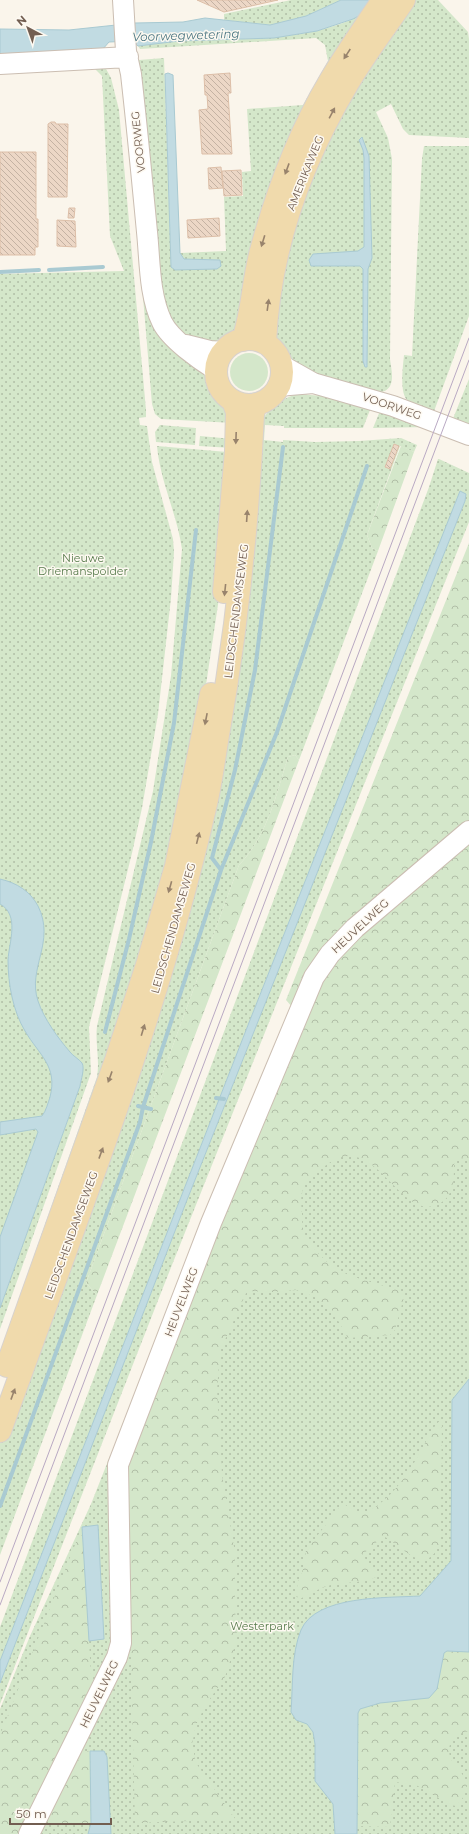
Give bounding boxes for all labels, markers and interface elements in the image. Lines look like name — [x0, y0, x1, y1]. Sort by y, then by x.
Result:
north arrow — [8, 8, 48, 48]
text: N — [13, 12, 29, 29]
water label: Voorwegwetering — [132, 26, 240, 44]
one-way arrow — [343, 49, 351, 59]
one-way arrow — [328, 108, 335, 119]
street label: VOORWEG — [128, 111, 148, 173]
street label: AMERIKAWEG — [284, 133, 326, 213]
one-way arrow — [284, 164, 290, 176]
one-way arrow — [260, 235, 266, 247]
one-way arrow — [265, 298, 271, 311]
street label: VOORWEG — [361, 389, 423, 423]
one-way arrow — [233, 432, 240, 444]
one-way arrow — [243, 510, 250, 522]
street label: LEIDSCHENDAMSEWEG — [221, 543, 251, 679]
park label: Nieuwe Driemanspolder — [38, 551, 128, 578]
one-way arrow — [221, 584, 228, 596]
one-way arrow — [202, 712, 208, 725]
one-way arrow — [195, 832, 201, 844]
street label: LEIDSCHENDAMSEWEG — [148, 861, 198, 995]
one-way arrow — [167, 881, 173, 893]
street label: HEUVELWEG — [328, 896, 392, 956]
one-way arrow — [140, 1024, 146, 1036]
one-way arrow — [106, 1072, 112, 1084]
one-way arrow — [98, 1147, 104, 1159]
street label: LEIDSCHENDAMSEWEG — [41, 1169, 101, 1301]
street label: HEUVELWEG — [161, 1265, 201, 1339]
one-way arrow — [11, 1387, 17, 1399]
park label: Westerpark — [230, 1619, 294, 1633]
street label: HEUVELWEG — [77, 1658, 121, 1730]
scale bar — [10, 1800, 111, 1826]
text: 50 m — [16, 1806, 47, 1821]

